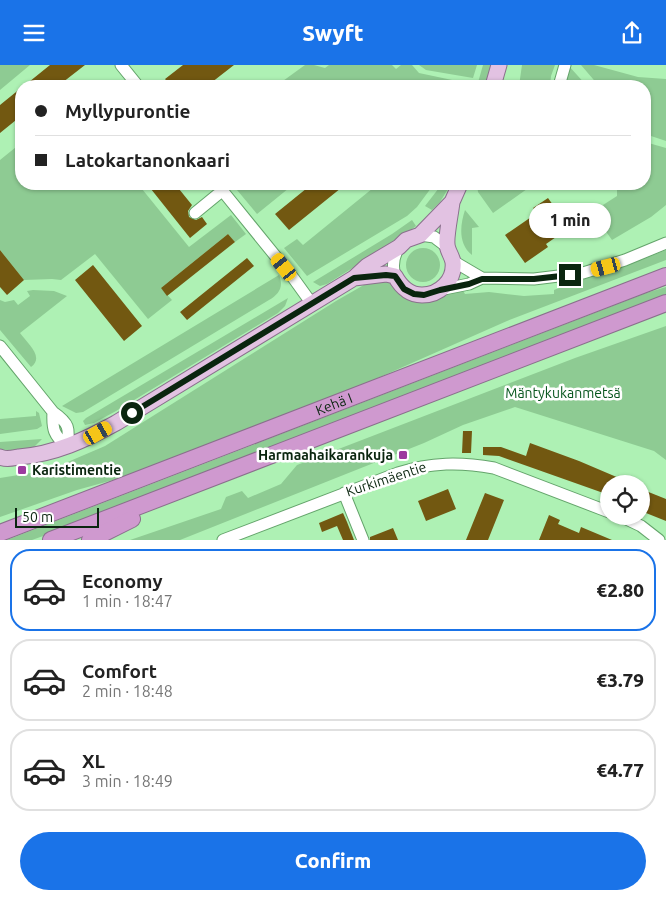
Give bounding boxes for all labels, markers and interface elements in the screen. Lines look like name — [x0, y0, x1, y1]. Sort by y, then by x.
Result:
icon: menu — [20, 19, 48, 47]
icon: share — [618, 19, 646, 47]
text: Swyft — [302, 20, 364, 45]
text: Myllypurontie — [65, 100, 191, 122]
text: Latokartanonkaari — [65, 149, 230, 171]
callout: 1 min — [529, 203, 611, 237]
text: 1 min — [550, 211, 590, 229]
car — [268, 251, 299, 283]
car — [589, 256, 622, 278]
route end — [559, 264, 581, 286]
park label: Mäntykukanmetsä — [505, 385, 621, 401]
street label: Kehä I — [313, 390, 355, 418]
route start — [121, 402, 143, 424]
car — [81, 419, 114, 447]
place label: Harmaahaikarankuja — [258, 447, 393, 463]
marker: Harmaahaikarankuja — [397, 449, 409, 461]
street label: Kurkimäentie — [344, 458, 428, 500]
place label: Karistimentie — [32, 462, 121, 478]
marker: Karistimentie — [16, 464, 28, 476]
map controls — [600, 475, 650, 525]
button: locate — [600, 475, 650, 525]
scale bar — [15, 505, 99, 528]
text: 50 m — [22, 509, 53, 525]
icon: car — [22, 568, 67, 613]
text: Economy — [82, 570, 163, 592]
text: €2.80 — [596, 579, 644, 601]
text: 1 min · 18:47 — [82, 592, 173, 610]
icon: car — [22, 658, 67, 703]
text: Comfort — [82, 660, 157, 682]
text: €3.79 — [596, 669, 644, 691]
text: 2 min · 18:48 — [82, 682, 173, 700]
icon: car — [22, 748, 67, 793]
text: XL — [82, 750, 105, 772]
text: €4.77 — [596, 759, 644, 781]
text: 3 min · 18:49 — [82, 772, 173, 790]
button: Confirm — [20, 832, 646, 890]

